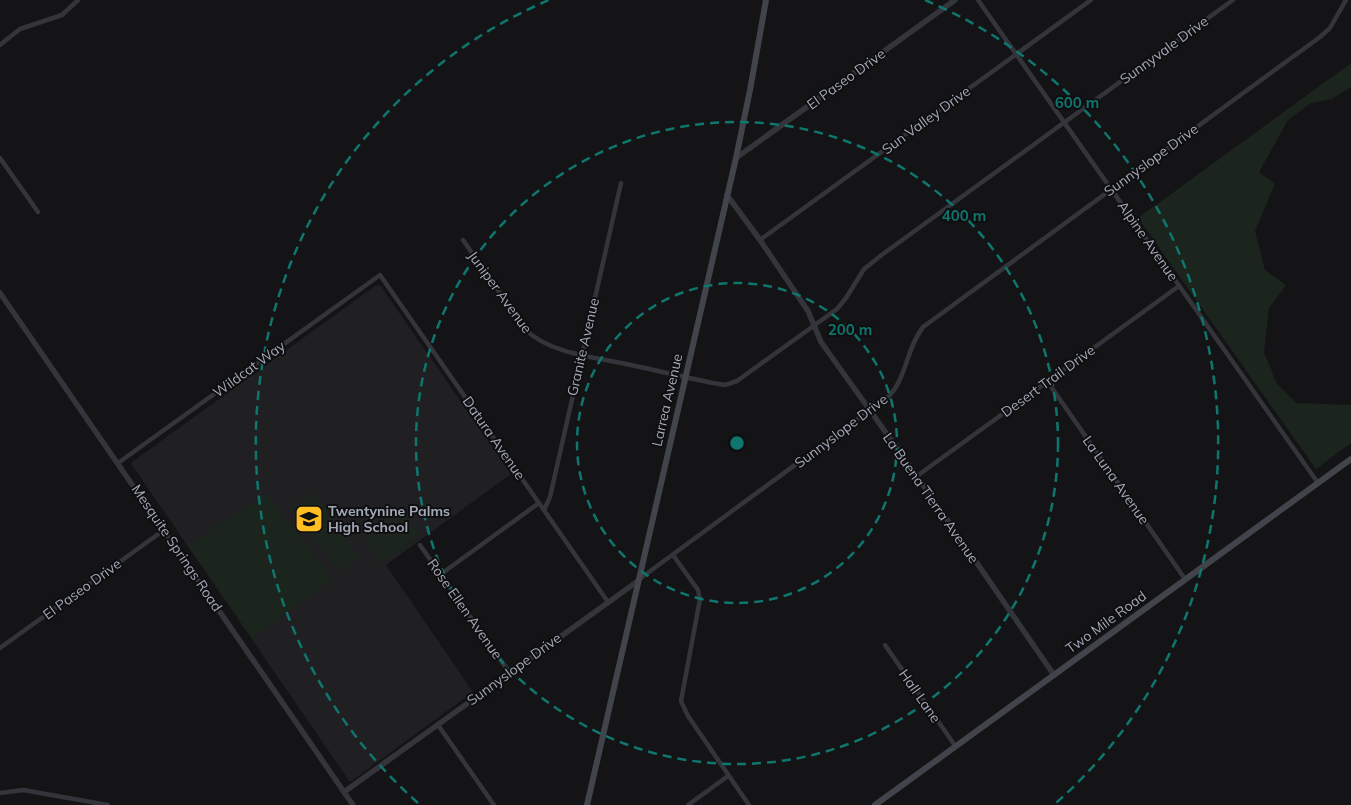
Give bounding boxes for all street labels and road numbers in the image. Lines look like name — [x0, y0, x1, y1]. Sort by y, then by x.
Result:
street label: Sunnyvale Drive — [1116, 12, 1212, 88]
street label: El Paseo Drive — [803, 45, 889, 113]
street label: Sun Valley Drive — [878, 82, 974, 158]
street label: Sunnyslope Drive — [1100, 120, 1202, 200]
street label: Alpine Avenue — [1114, 198, 1182, 284]
street label: Juniper Avenue — [464, 247, 536, 337]
street label: Granite Avenue — [563, 296, 603, 398]
street label: Wildcat Way — [209, 336, 289, 401]
street label: Desert Trail Drive — [998, 341, 1098, 421]
street label: Larrea Avenue — [648, 352, 686, 448]
street label: Sunnyslope Drive — [791, 390, 891, 472]
street label: Datura Avenue — [459, 393, 529, 483]
street label: La Buena Tierra Avenue — [879, 429, 983, 567]
street label: La Luna Avenue — [1079, 432, 1153, 528]
street label: Mesquite Springs Road — [128, 481, 226, 615]
street label: El Paseo Drive — [39, 555, 125, 623]
street label: Rose Ellen Avenue — [424, 555, 506, 663]
street label: Two Mile Road — [1062, 587, 1150, 657]
street label: Sunnyslope Drive — [463, 629, 565, 709]
street label: Hall Lane — [895, 666, 945, 726]

